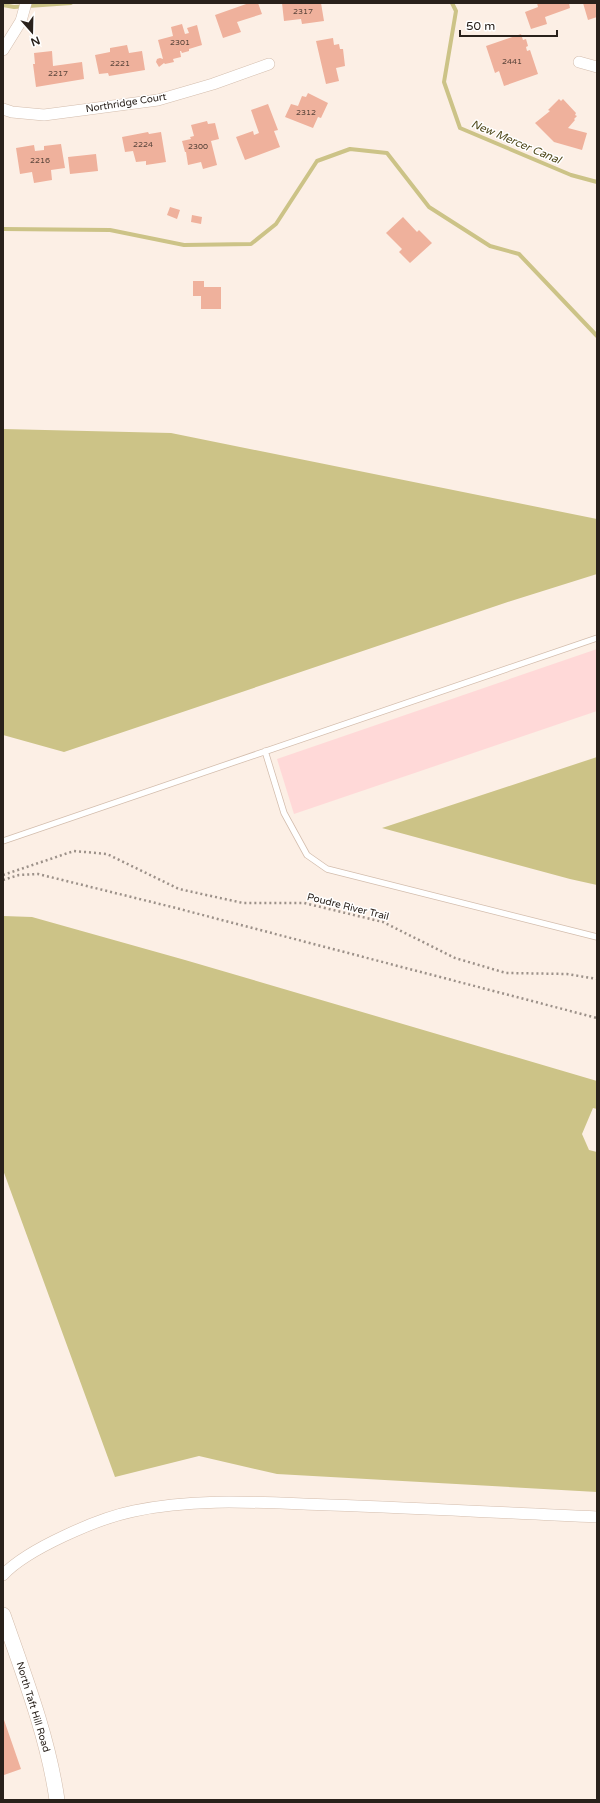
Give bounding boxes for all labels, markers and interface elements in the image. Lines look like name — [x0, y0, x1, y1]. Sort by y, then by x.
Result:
house number: 2317 — [293, 7, 313, 16]
north arrow — [12, 12, 52, 52]
scale bar — [460, 12, 557, 38]
text: 50 m — [466, 19, 495, 33]
text: N — [29, 33, 42, 49]
house number: 2301 — [170, 38, 190, 47]
house number: 2441 — [502, 57, 522, 66]
house number: 2221 — [110, 59, 130, 68]
house number: 2217 — [48, 69, 68, 78]
street label: Northridge Court — [85, 91, 167, 115]
house number: 2312 — [296, 108, 316, 117]
water label: New Mercer Canal — [469, 117, 564, 167]
house number: 2224 — [133, 140, 153, 149]
house number: 2300 — [188, 142, 208, 151]
house number: 2216 — [30, 156, 50, 165]
street label: Poudre River Trail — [306, 891, 390, 923]
street label: North Taft Hill Road — [14, 1660, 52, 1754]

